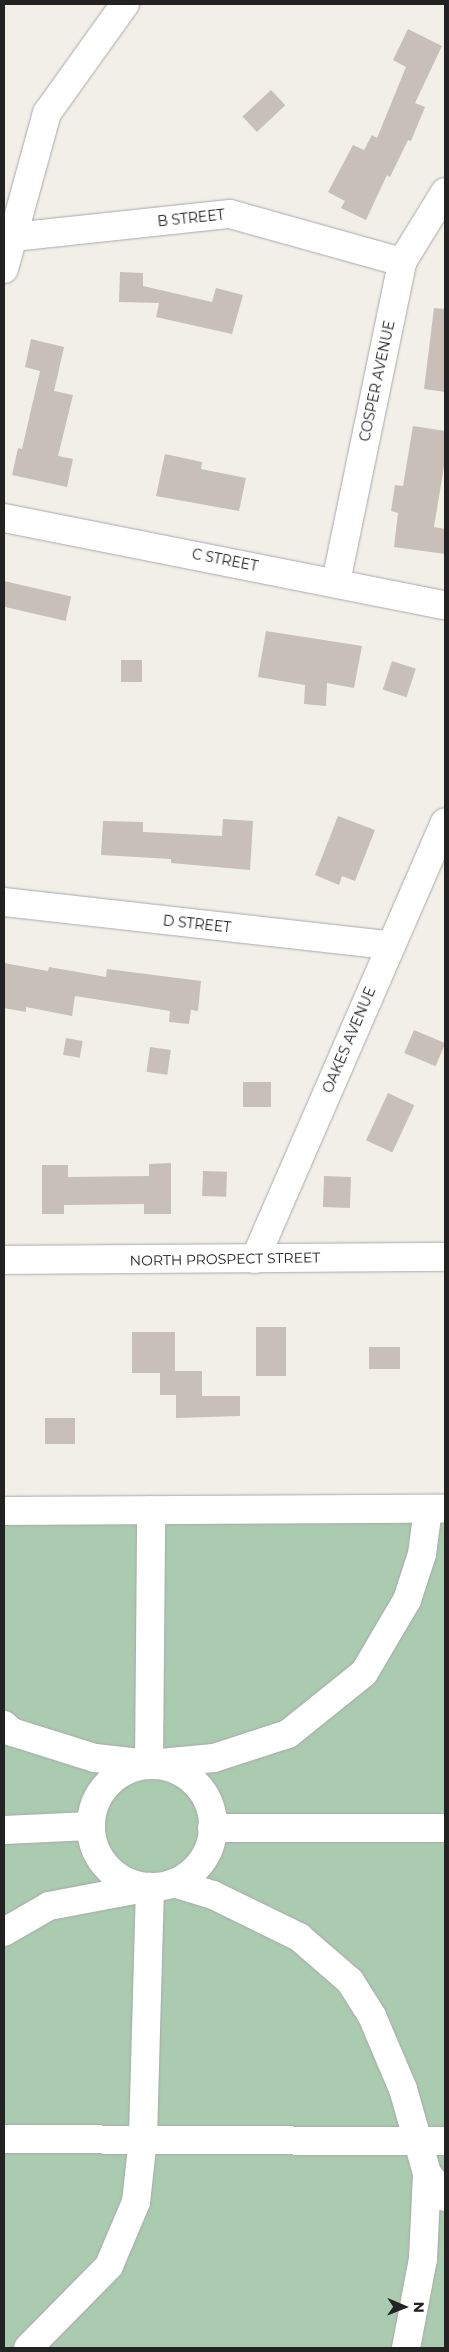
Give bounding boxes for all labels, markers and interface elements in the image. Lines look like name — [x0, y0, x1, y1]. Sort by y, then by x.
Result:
street label: B STREET — [156, 206, 226, 230]
street label: COSPER AVENUE — [356, 319, 398, 443]
street label: C STREET — [191, 545, 259, 575]
street label: D STREET — [162, 912, 232, 936]
street label: OAKES AVENUE — [319, 984, 379, 1096]
street label: NORTH PROSPECT STREET — [130, 1249, 320, 1269]
north arrow — [379, 2282, 429, 2332]
text: N — [410, 2301, 428, 2313]

